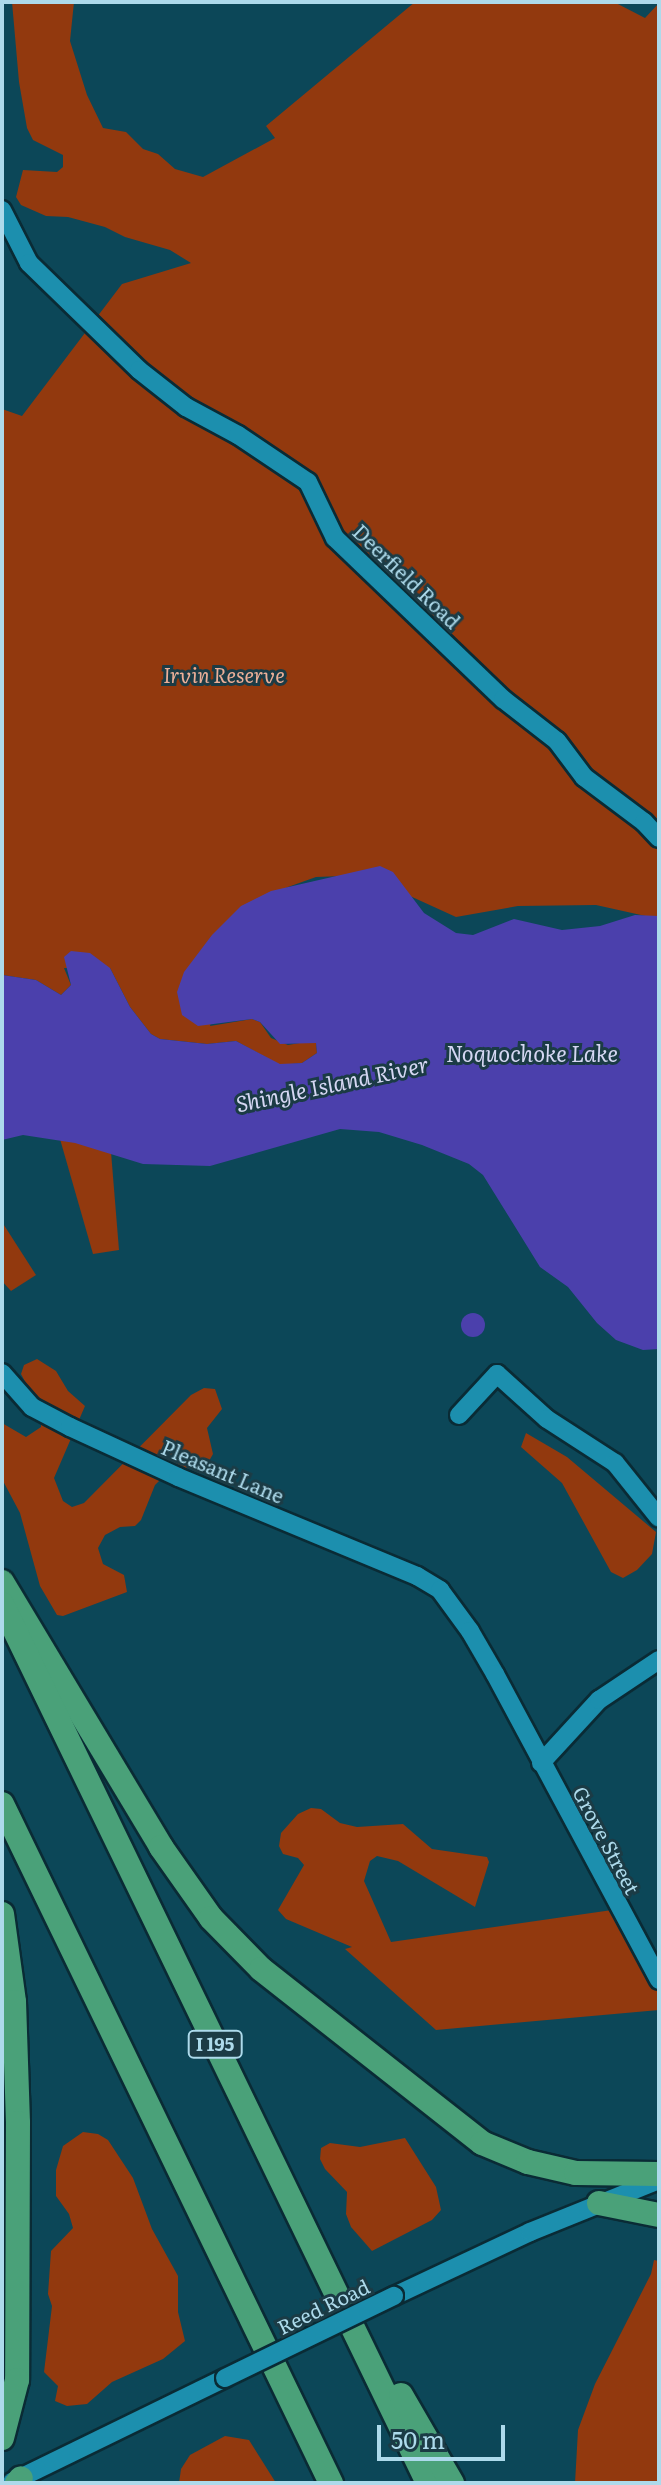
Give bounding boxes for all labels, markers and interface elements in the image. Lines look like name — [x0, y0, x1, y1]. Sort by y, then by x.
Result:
street label: Deerfield Road — [348, 519, 466, 633]
park label: Irvin Reserve — [163, 662, 285, 686]
water label: Noquochoke Lake — [446, 1040, 618, 1066]
water label: Shingle Island River — [233, 1050, 431, 1116]
street label: Pleasant Lane — [158, 1434, 288, 1508]
street label: Grove Street — [569, 1782, 645, 1898]
road number: I 195 — [187, 2030, 243, 2058]
street label: Reed Road — [273, 2273, 373, 2339]
scale bar — [381, 2409, 509, 2459]
text: 50 m — [391, 2421, 445, 2456]

